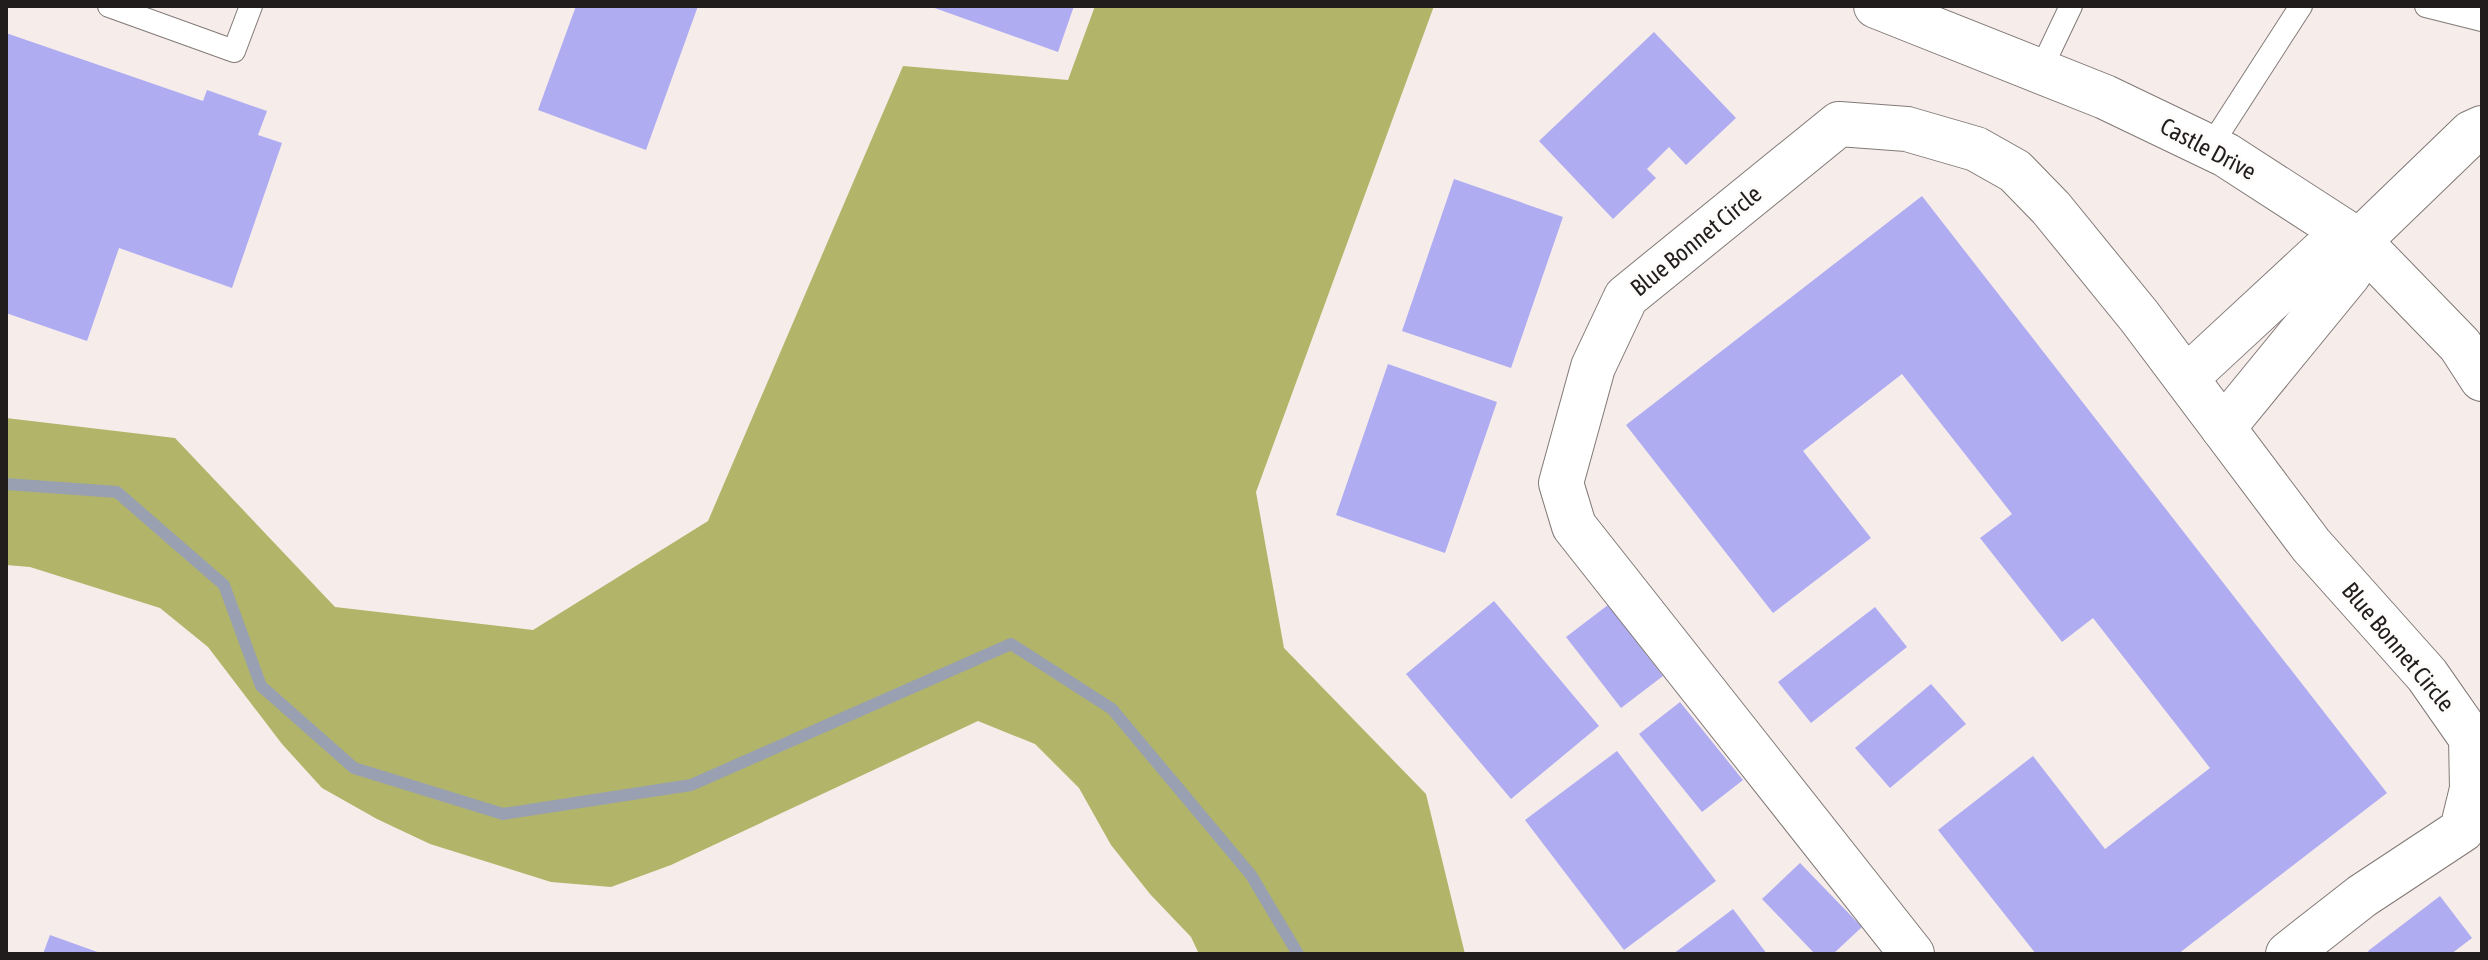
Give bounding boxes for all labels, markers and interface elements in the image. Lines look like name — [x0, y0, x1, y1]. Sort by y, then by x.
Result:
street label: Castle Drive — [2156, 112, 2261, 185]
street label: Blue Bonnet Circle — [1625, 180, 1766, 301]
street label: Blue Bonnet Circle — [2337, 577, 2460, 717]

